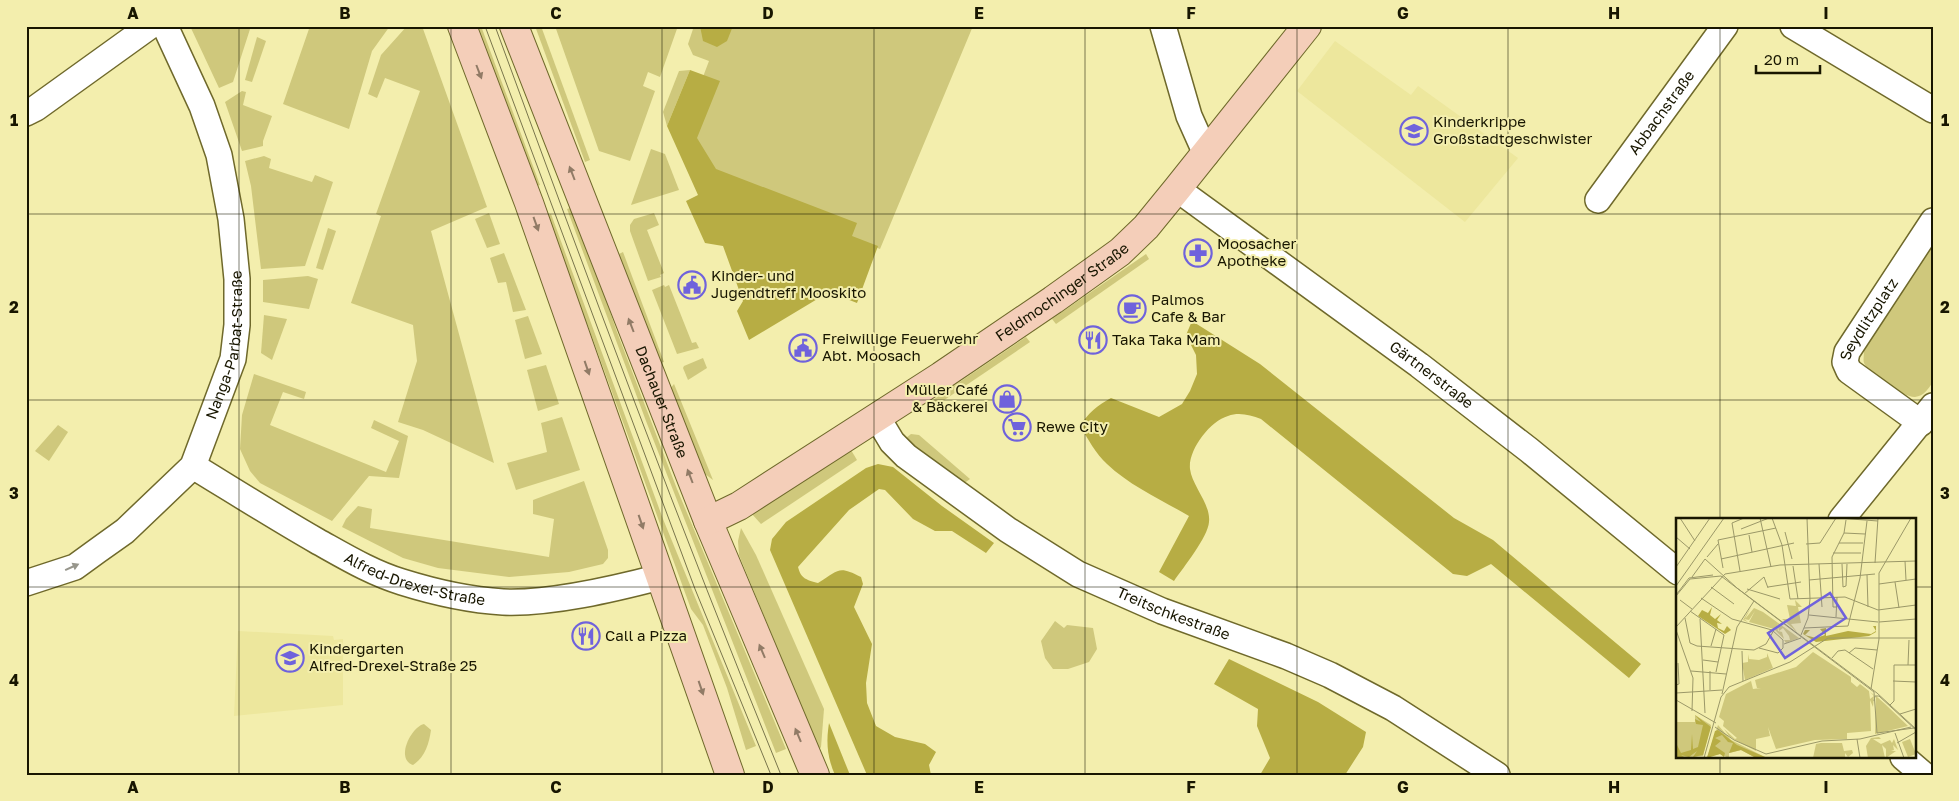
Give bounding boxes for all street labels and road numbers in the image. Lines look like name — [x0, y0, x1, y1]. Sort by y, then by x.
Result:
street label: Abbachstraße — [1624, 66, 1698, 158]
street label: Feldmochinger Straße — [992, 238, 1132, 344]
street label: Nanga-Parbat-Straße — [201, 269, 245, 421]
street label: Seydlitzplatz — [1836, 274, 1901, 362]
street label: Gärtnerstraße — [1386, 337, 1478, 412]
street label: Dachauer Straße — [632, 343, 693, 461]
street label: Alfred-Drexel-Straße — [341, 548, 487, 608]
street label: Treitschkestraße — [1114, 582, 1233, 643]

